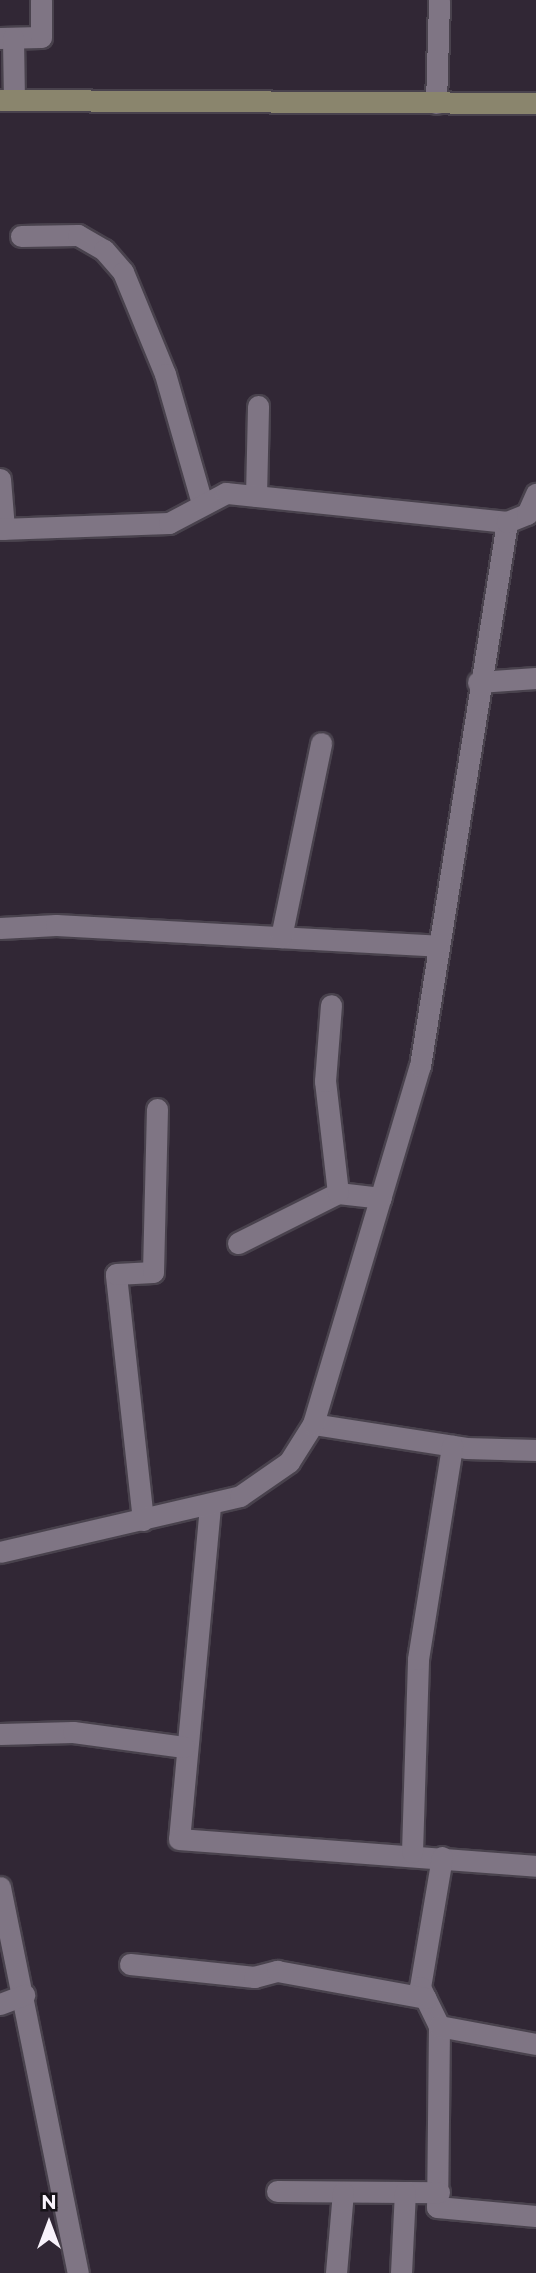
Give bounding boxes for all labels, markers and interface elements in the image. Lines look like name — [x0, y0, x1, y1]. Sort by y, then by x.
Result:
north arrow — [14, 2189, 84, 2259]
text: N — [41, 2191, 57, 2214]

